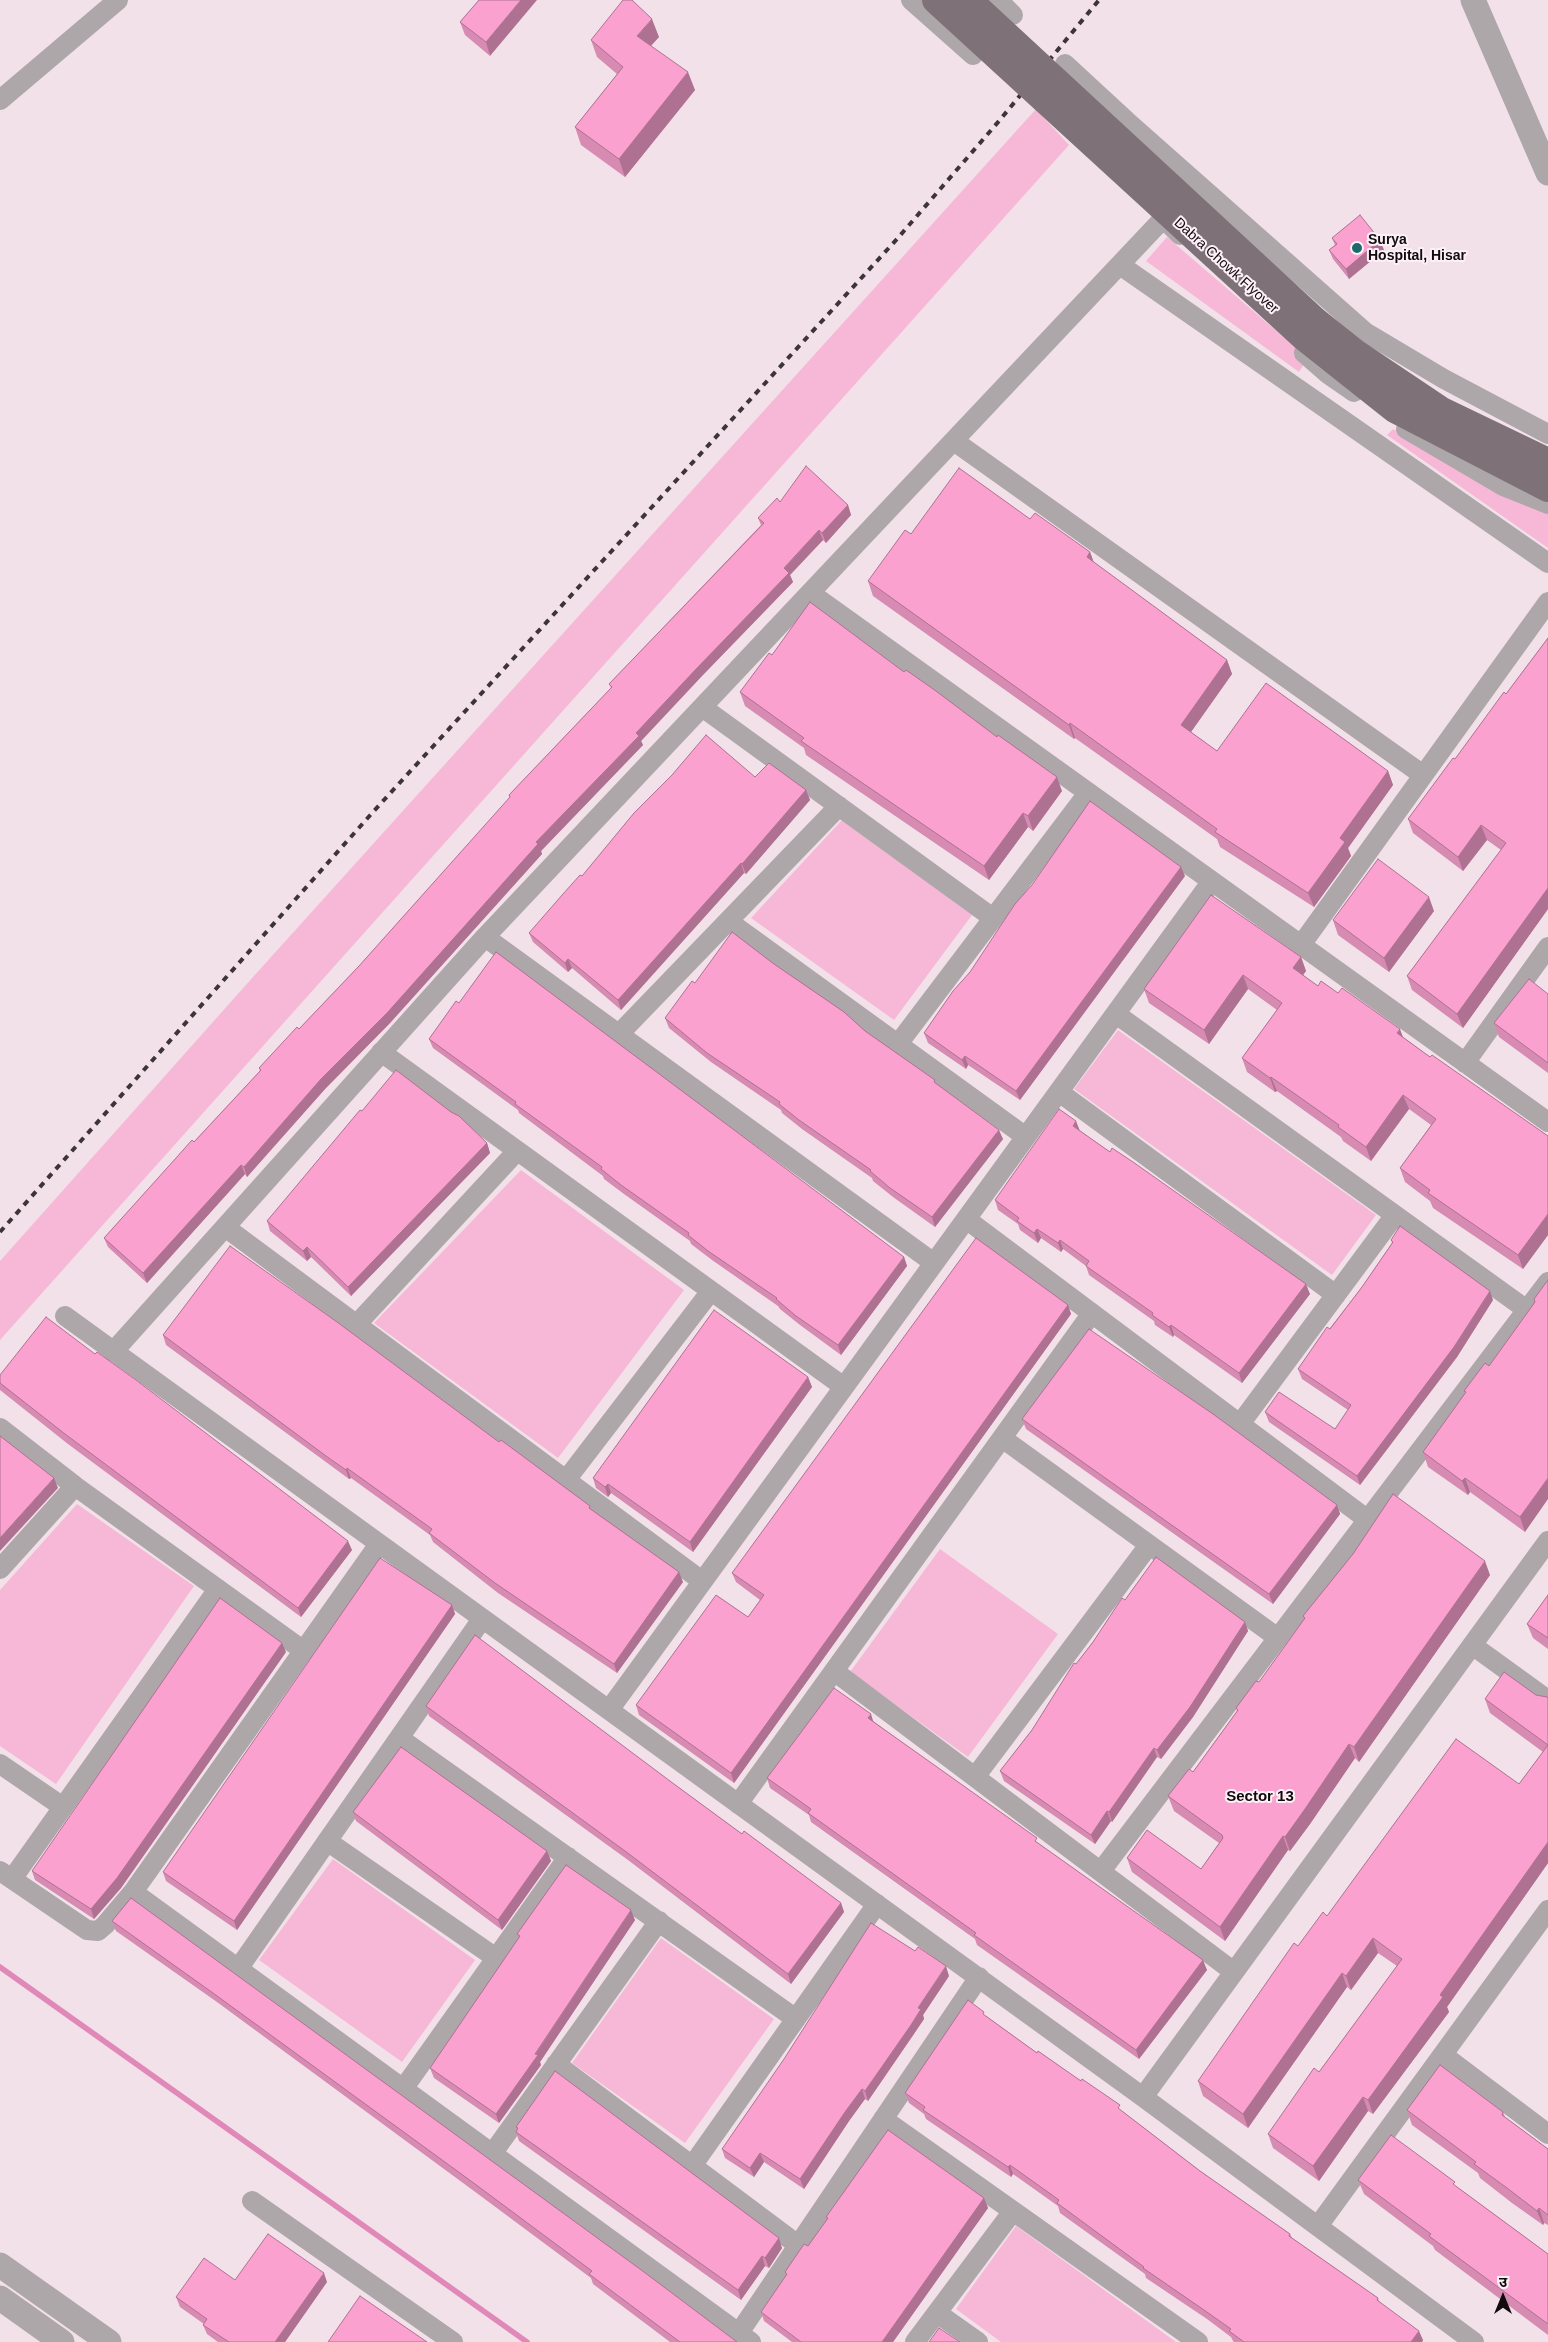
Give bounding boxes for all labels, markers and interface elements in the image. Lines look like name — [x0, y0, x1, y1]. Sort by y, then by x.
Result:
street label: Dabra Chowk Flyover — [1170, 215, 1282, 317]
place label: Surya Hospital, Hisar — [1368, 232, 1466, 264]
marker: Surya Hospital, Hisar — [1350, 241, 1364, 255]
district label: Sector 13 — [1226, 1788, 1294, 1806]
north arrow — [1478, 2272, 1528, 2322]
text: उ — [1499, 2274, 1507, 2290]

